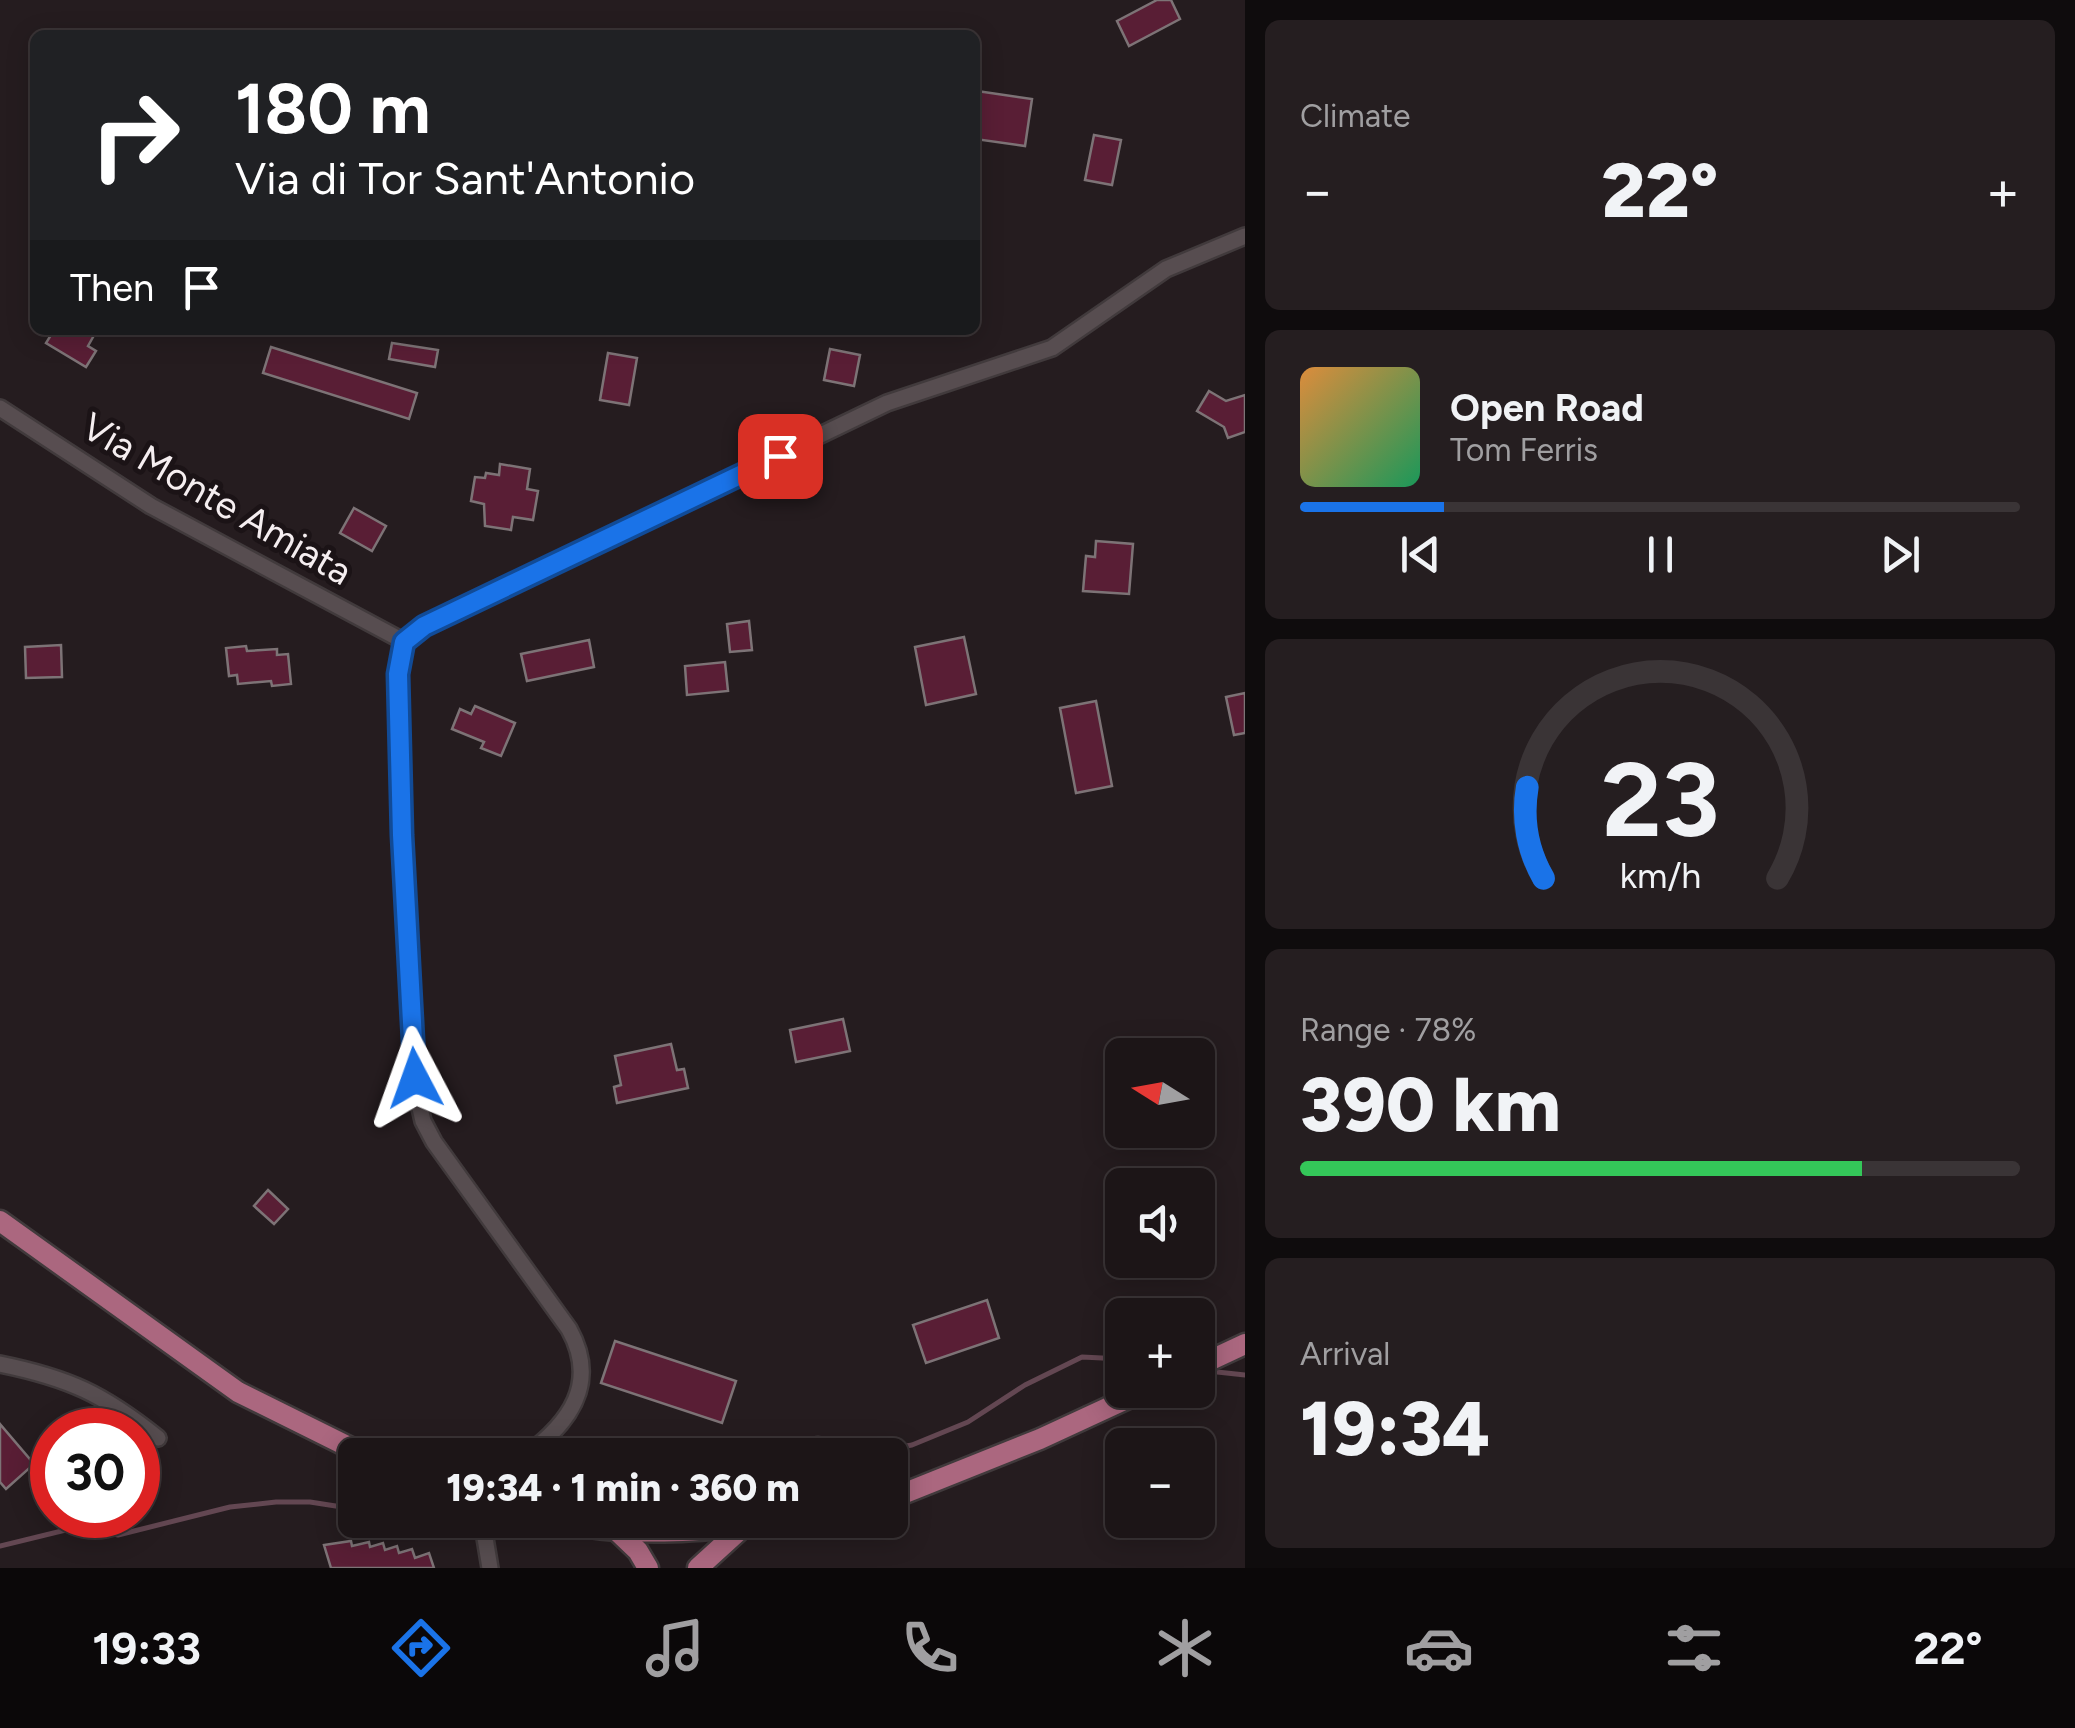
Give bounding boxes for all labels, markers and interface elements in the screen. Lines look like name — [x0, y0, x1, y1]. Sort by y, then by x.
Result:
text: 180 m — [235, 66, 430, 151]
icon: right — [70, 70, 200, 200]
text: Climate — [1300, 97, 1411, 135]
text: 22° — [1602, 146, 1718, 236]
text: Via di Tor Sant'Antonio — [235, 151, 695, 205]
text: − — [1300, 158, 1334, 224]
text: + — [1986, 158, 2020, 224]
icon: arrive — [174, 260, 229, 315]
text: Then — [70, 265, 154, 311]
text: Open Road — [1450, 385, 1644, 431]
street label: Via Monte Amiata — [74, 403, 360, 595]
pin — [738, 414, 823, 499]
icon: arrive — [753, 429, 808, 484]
text: Tom Ferris — [1450, 431, 1598, 469]
icon: previous — [1393, 527, 1448, 582]
icon: pause — [1633, 527, 1688, 582]
icon: next — [1873, 527, 1928, 582]
text: 23 — [1601, 737, 1719, 862]
text: km/h — [1619, 854, 1701, 897]
text: Range · 78% — [1300, 1011, 1476, 1049]
position arrow — [363, 1026, 467, 1130]
north arrow — [1105, 1038, 1215, 1148]
map controls — [1105, 1038, 1215, 1538]
text: 390 km — [1300, 1060, 1561, 1150]
button: sound — [1105, 1168, 1215, 1278]
button: + — [1105, 1298, 1215, 1408]
text: Arrival — [1300, 1335, 1390, 1373]
text: 19:34 — [1300, 1384, 1490, 1474]
speed limit sign: 30 — [30, 1408, 160, 1538]
button: − — [1105, 1428, 1215, 1538]
text: 19:34 · 1 min · 360 m — [446, 1465, 800, 1511]
icon: directions — [386, 1613, 456, 1683]
icon: music — [640, 1613, 710, 1683]
icon: phone — [895, 1613, 965, 1683]
icon: climate — [1150, 1613, 1220, 1683]
icon: car — [1404, 1613, 1474, 1683]
icon: filters — [1659, 1613, 1729, 1683]
text: 19:33 — [92, 1621, 201, 1675]
text: 22° — [1913, 1621, 1983, 1675]

